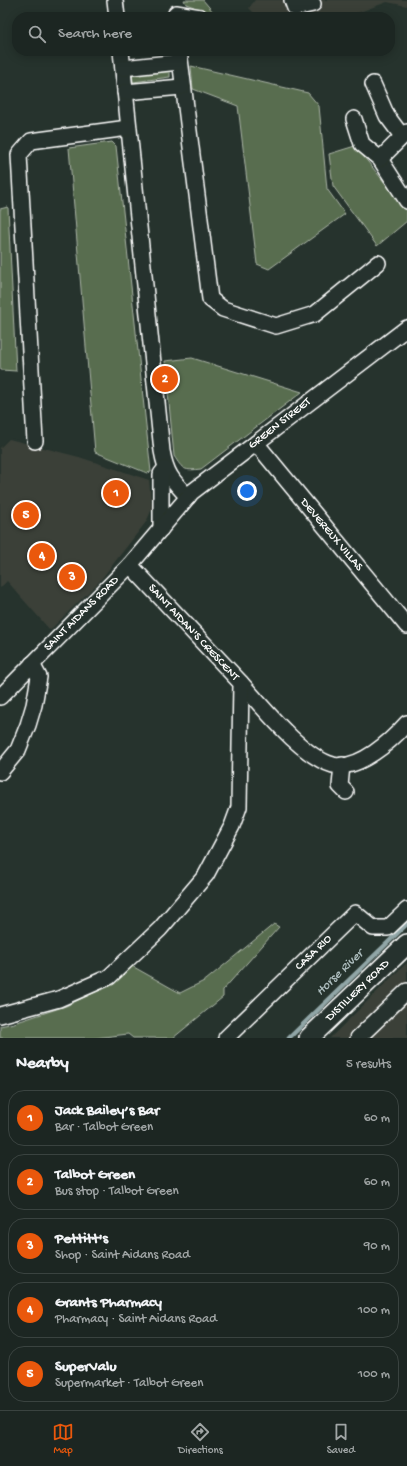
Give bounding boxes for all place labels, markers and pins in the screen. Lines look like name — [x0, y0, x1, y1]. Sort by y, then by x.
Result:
pin: 2 — [152, 364, 178, 394]
pin: 1 — [103, 478, 129, 508]
pin: 5 — [13, 500, 39, 530]
pin: 4 — [29, 541, 55, 571]
pin: 3 — [59, 562, 85, 592]

